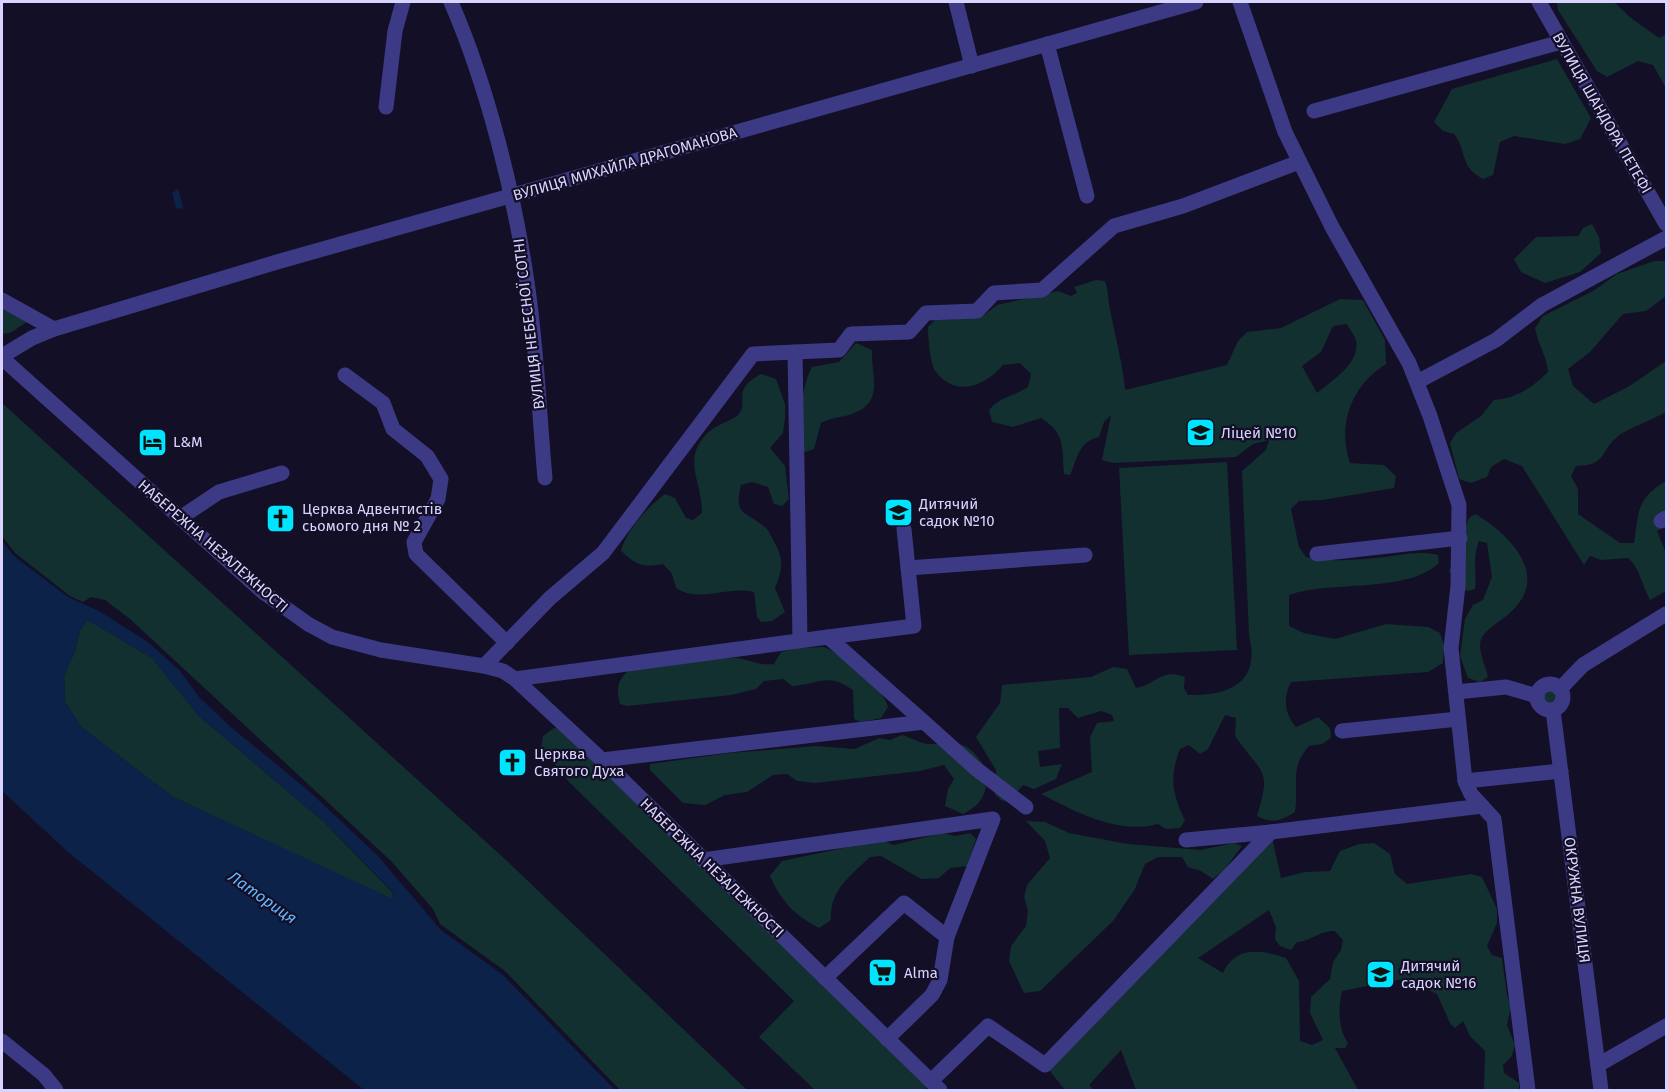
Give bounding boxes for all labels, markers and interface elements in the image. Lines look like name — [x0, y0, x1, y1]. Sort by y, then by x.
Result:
street label: ВУЛИЦЯ ШАНДОРА ПЕТЕФІ — [1549, 29, 1655, 197]
street label: ВУЛИЦЯ МИХАЙЛА ДРАГОМАНОВА — [511, 123, 739, 205]
street label: ВУЛИЦЯ НЕБЕСНОЇ СОТНІ — [510, 237, 548, 411]
school or university icon: Ліцей №10 — [1184, 417, 1216, 449]
place label: Ліцей №10 — [1221, 424, 1297, 442]
hotel icon: L&M — [136, 426, 168, 458]
place label: L&M — [173, 433, 203, 451]
street label: НАБЕРЕЖНА НЕЗАЛЕЖНОСТІ — [134, 476, 292, 616]
place label: Дитячий садок №10 — [918, 495, 995, 530]
school or university icon: Дитячий садок №10 — [882, 497, 914, 529]
place label: Церква Адвентистів сьомого дня № 2 — [302, 500, 442, 535]
church icon: Церква Адвентистів сьомого дня № 2 — [265, 502, 297, 534]
place label: Церква Святого Духа — [534, 745, 625, 780]
church icon: Церква Святого Духа — [497, 747, 529, 779]
street label: НАБЕРЕЖНА НЕЗАЛЕЖНОСТІ — [636, 795, 788, 941]
street label: ОКРУЖНА ВУЛИЦЯ — [1560, 836, 1594, 964]
water label: Латориця — [224, 866, 300, 928]
supermarket icon: Alma — [867, 957, 899, 989]
place label: Дитячий садок №16 — [1400, 957, 1476, 992]
school or university icon: Дитячий садок №16 — [1364, 959, 1396, 991]
place label: Alma — [904, 964, 938, 982]

